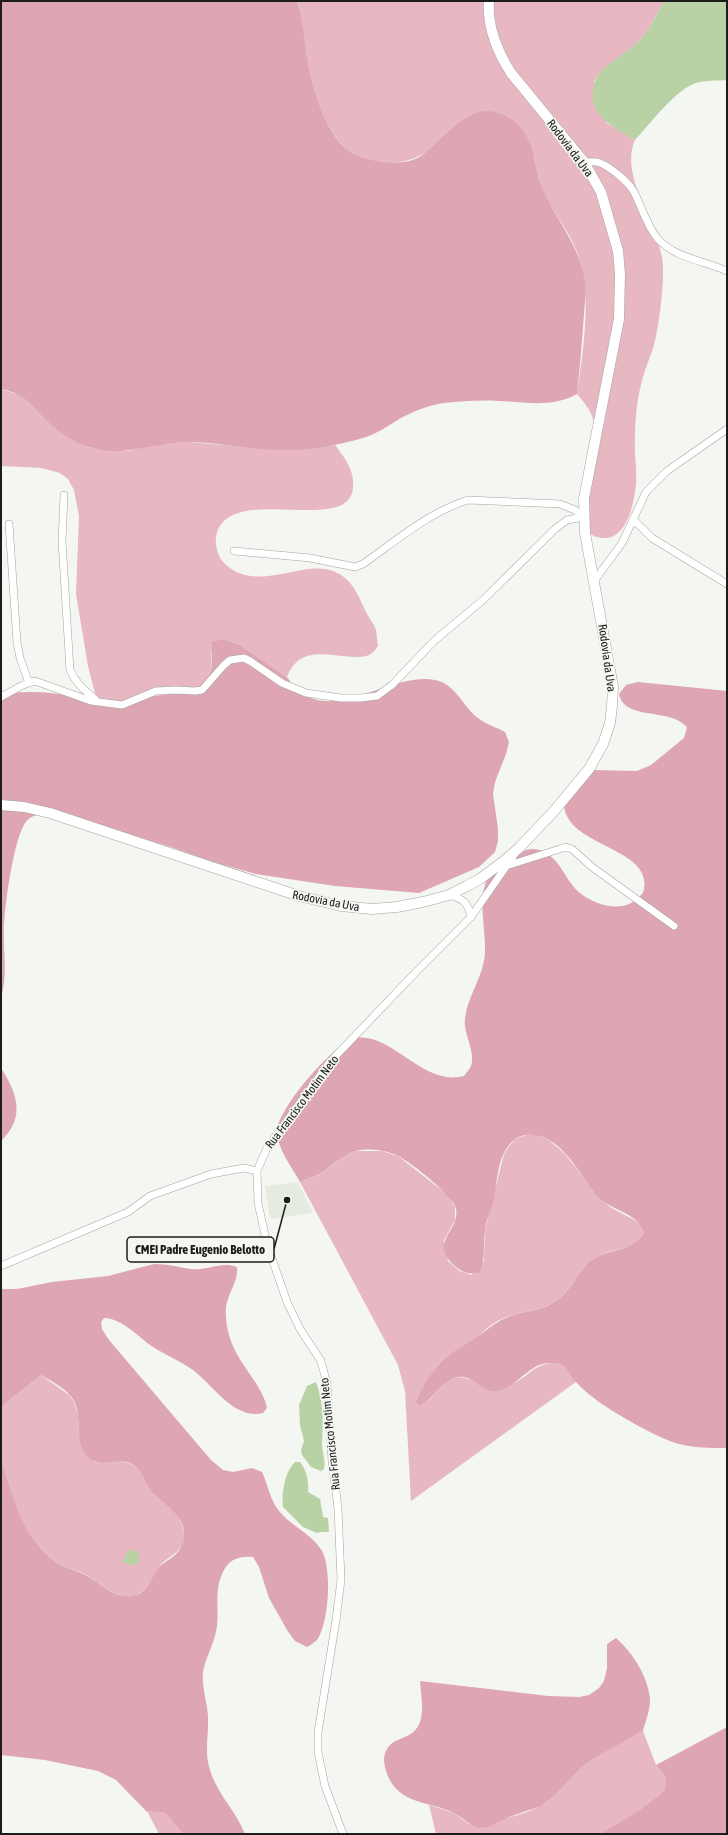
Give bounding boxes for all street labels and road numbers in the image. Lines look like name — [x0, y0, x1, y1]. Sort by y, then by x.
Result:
street label: Rodovia da Uva — [544, 117, 596, 179]
street label: Rodovia da Uva — [595, 623, 619, 693]
street label: Rodovia da Uva — [291, 888, 361, 914]
street label: Rua Francisco Motim Neto — [262, 1052, 342, 1151]
street label: Rua Francisco Motim Neto — [317, 1377, 343, 1491]

